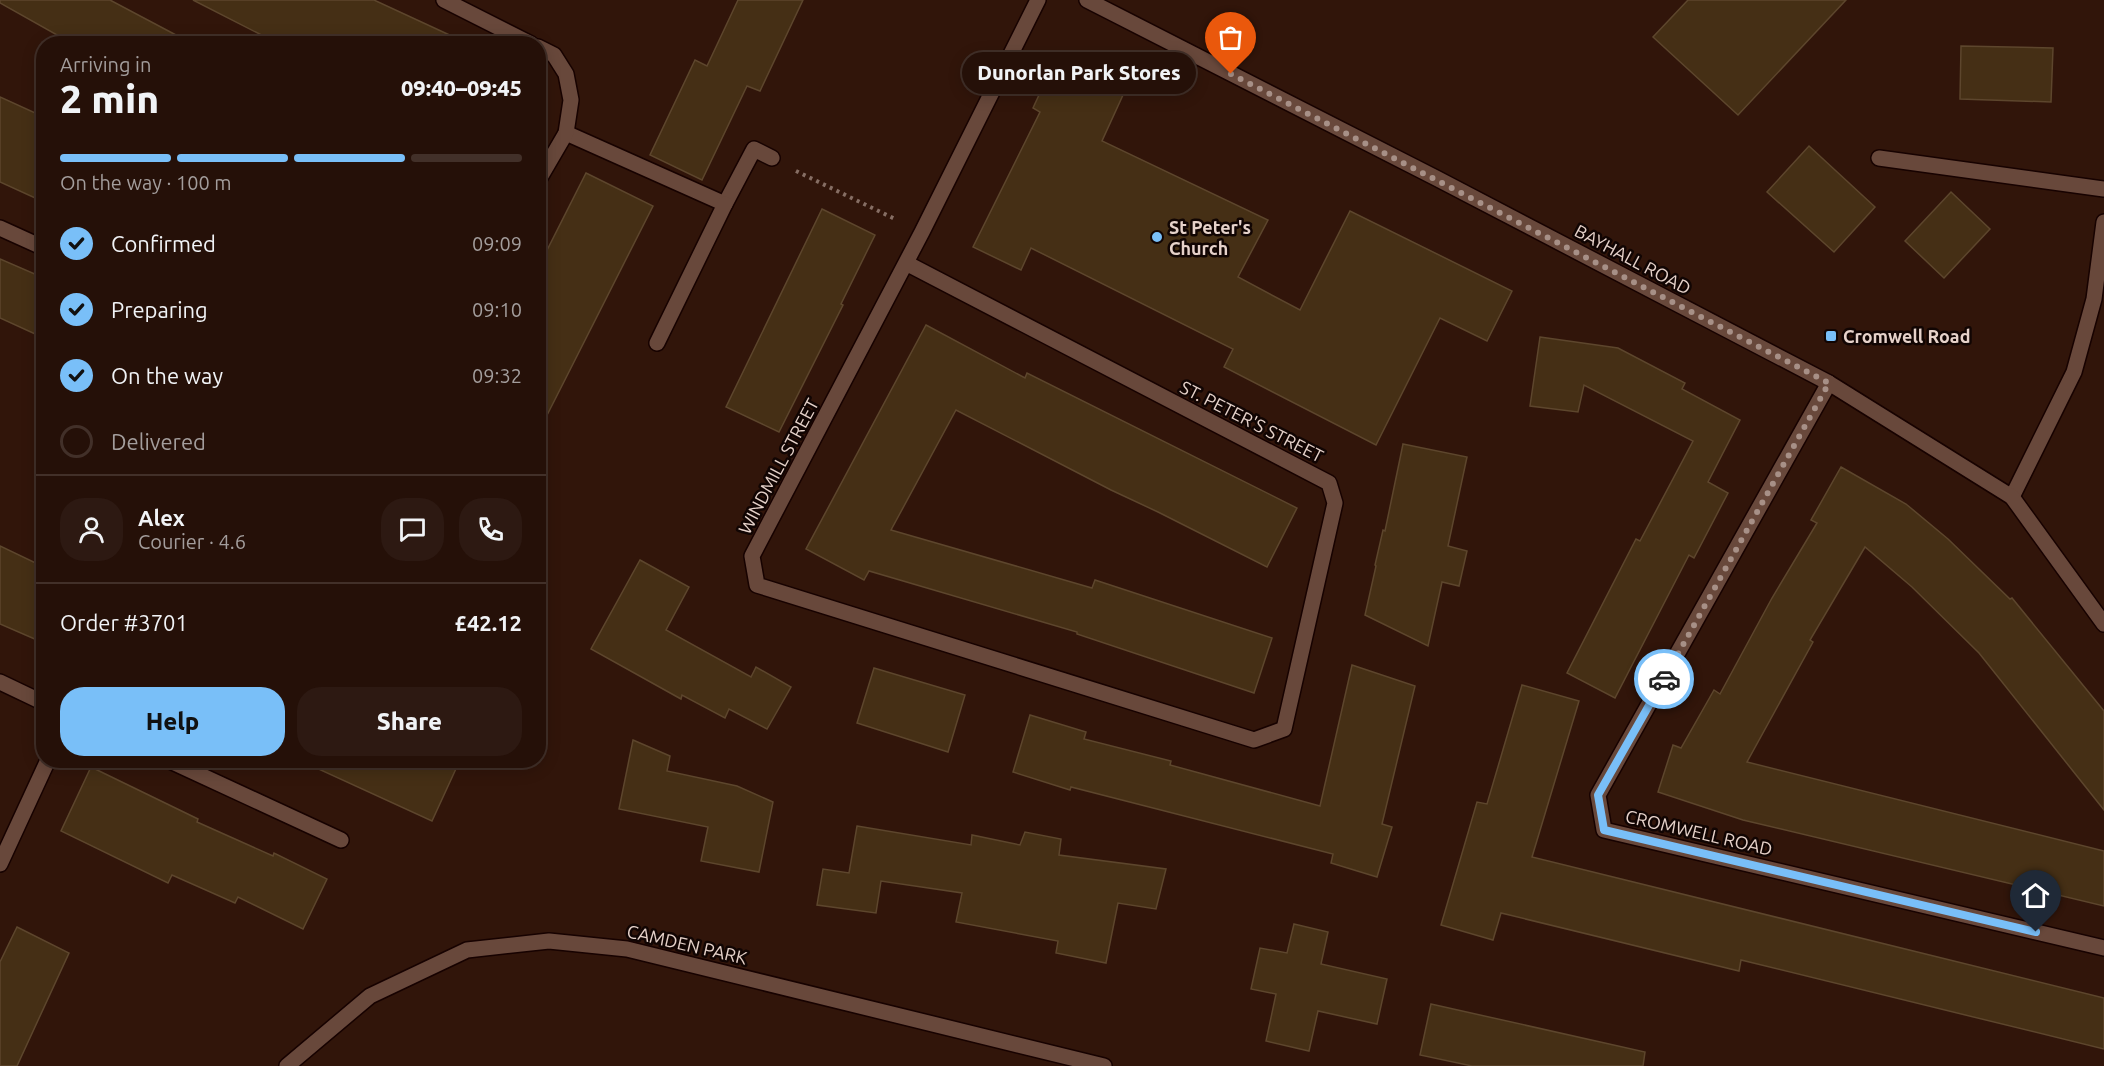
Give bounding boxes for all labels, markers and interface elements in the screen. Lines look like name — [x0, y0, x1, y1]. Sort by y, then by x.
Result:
pin — [1205, 12, 1256, 74]
icon: bag — [1214, 21, 1247, 54]
text: Arriving in — [60, 53, 151, 76]
callout: Dunorlan Park Stores — [961, 53, 1195, 95]
text: Dunorlan Park Stores — [977, 61, 1181, 84]
text: 09:40–09:45 — [401, 75, 522, 100]
text: 2 min — [60, 77, 159, 120]
text: On the way · 100 m — [60, 171, 232, 194]
place label: St Peter's Church — [1169, 217, 1251, 258]
street label: BAYHALL ROAD — [1572, 220, 1694, 298]
icon: check — [60, 227, 93, 260]
marker: St Peter's Church — [1150, 230, 1164, 244]
text: Confirmed — [111, 231, 216, 256]
text: 09:09 — [472, 232, 522, 255]
icon: check — [60, 293, 93, 326]
text: Preparing — [111, 297, 208, 322]
text: 09:10 — [472, 298, 522, 321]
place label: Cromwell Road — [1843, 326, 1970, 346]
marker: Cromwell Road — [1824, 329, 1838, 343]
icon: check — [60, 359, 93, 392]
text: On the way — [111, 363, 223, 388]
text: 09:32 — [472, 364, 522, 387]
street label: ST. PETER'S STREET — [1177, 376, 1327, 466]
street label: WINDMILL STREET — [734, 395, 822, 537]
text: Delivered — [111, 429, 206, 454]
button: person — [60, 498, 123, 561]
button: chat — [381, 498, 444, 561]
button: phone — [459, 498, 522, 561]
text: Alex — [138, 505, 185, 530]
text: Courier · 4.6 — [138, 530, 246, 553]
text: Order #3701 — [60, 610, 188, 635]
text: £42.12 — [455, 610, 522, 635]
courier — [1634, 649, 1694, 709]
icon: car — [1648, 663, 1681, 696]
button: Help — [60, 687, 285, 756]
button: Share — [297, 687, 522, 756]
street label: CROMWELL ROAD — [1623, 805, 1775, 859]
pin — [2010, 870, 2061, 932]
icon: home — [2019, 879, 2052, 912]
street label: CAMDEN PARK — [625, 920, 749, 968]

